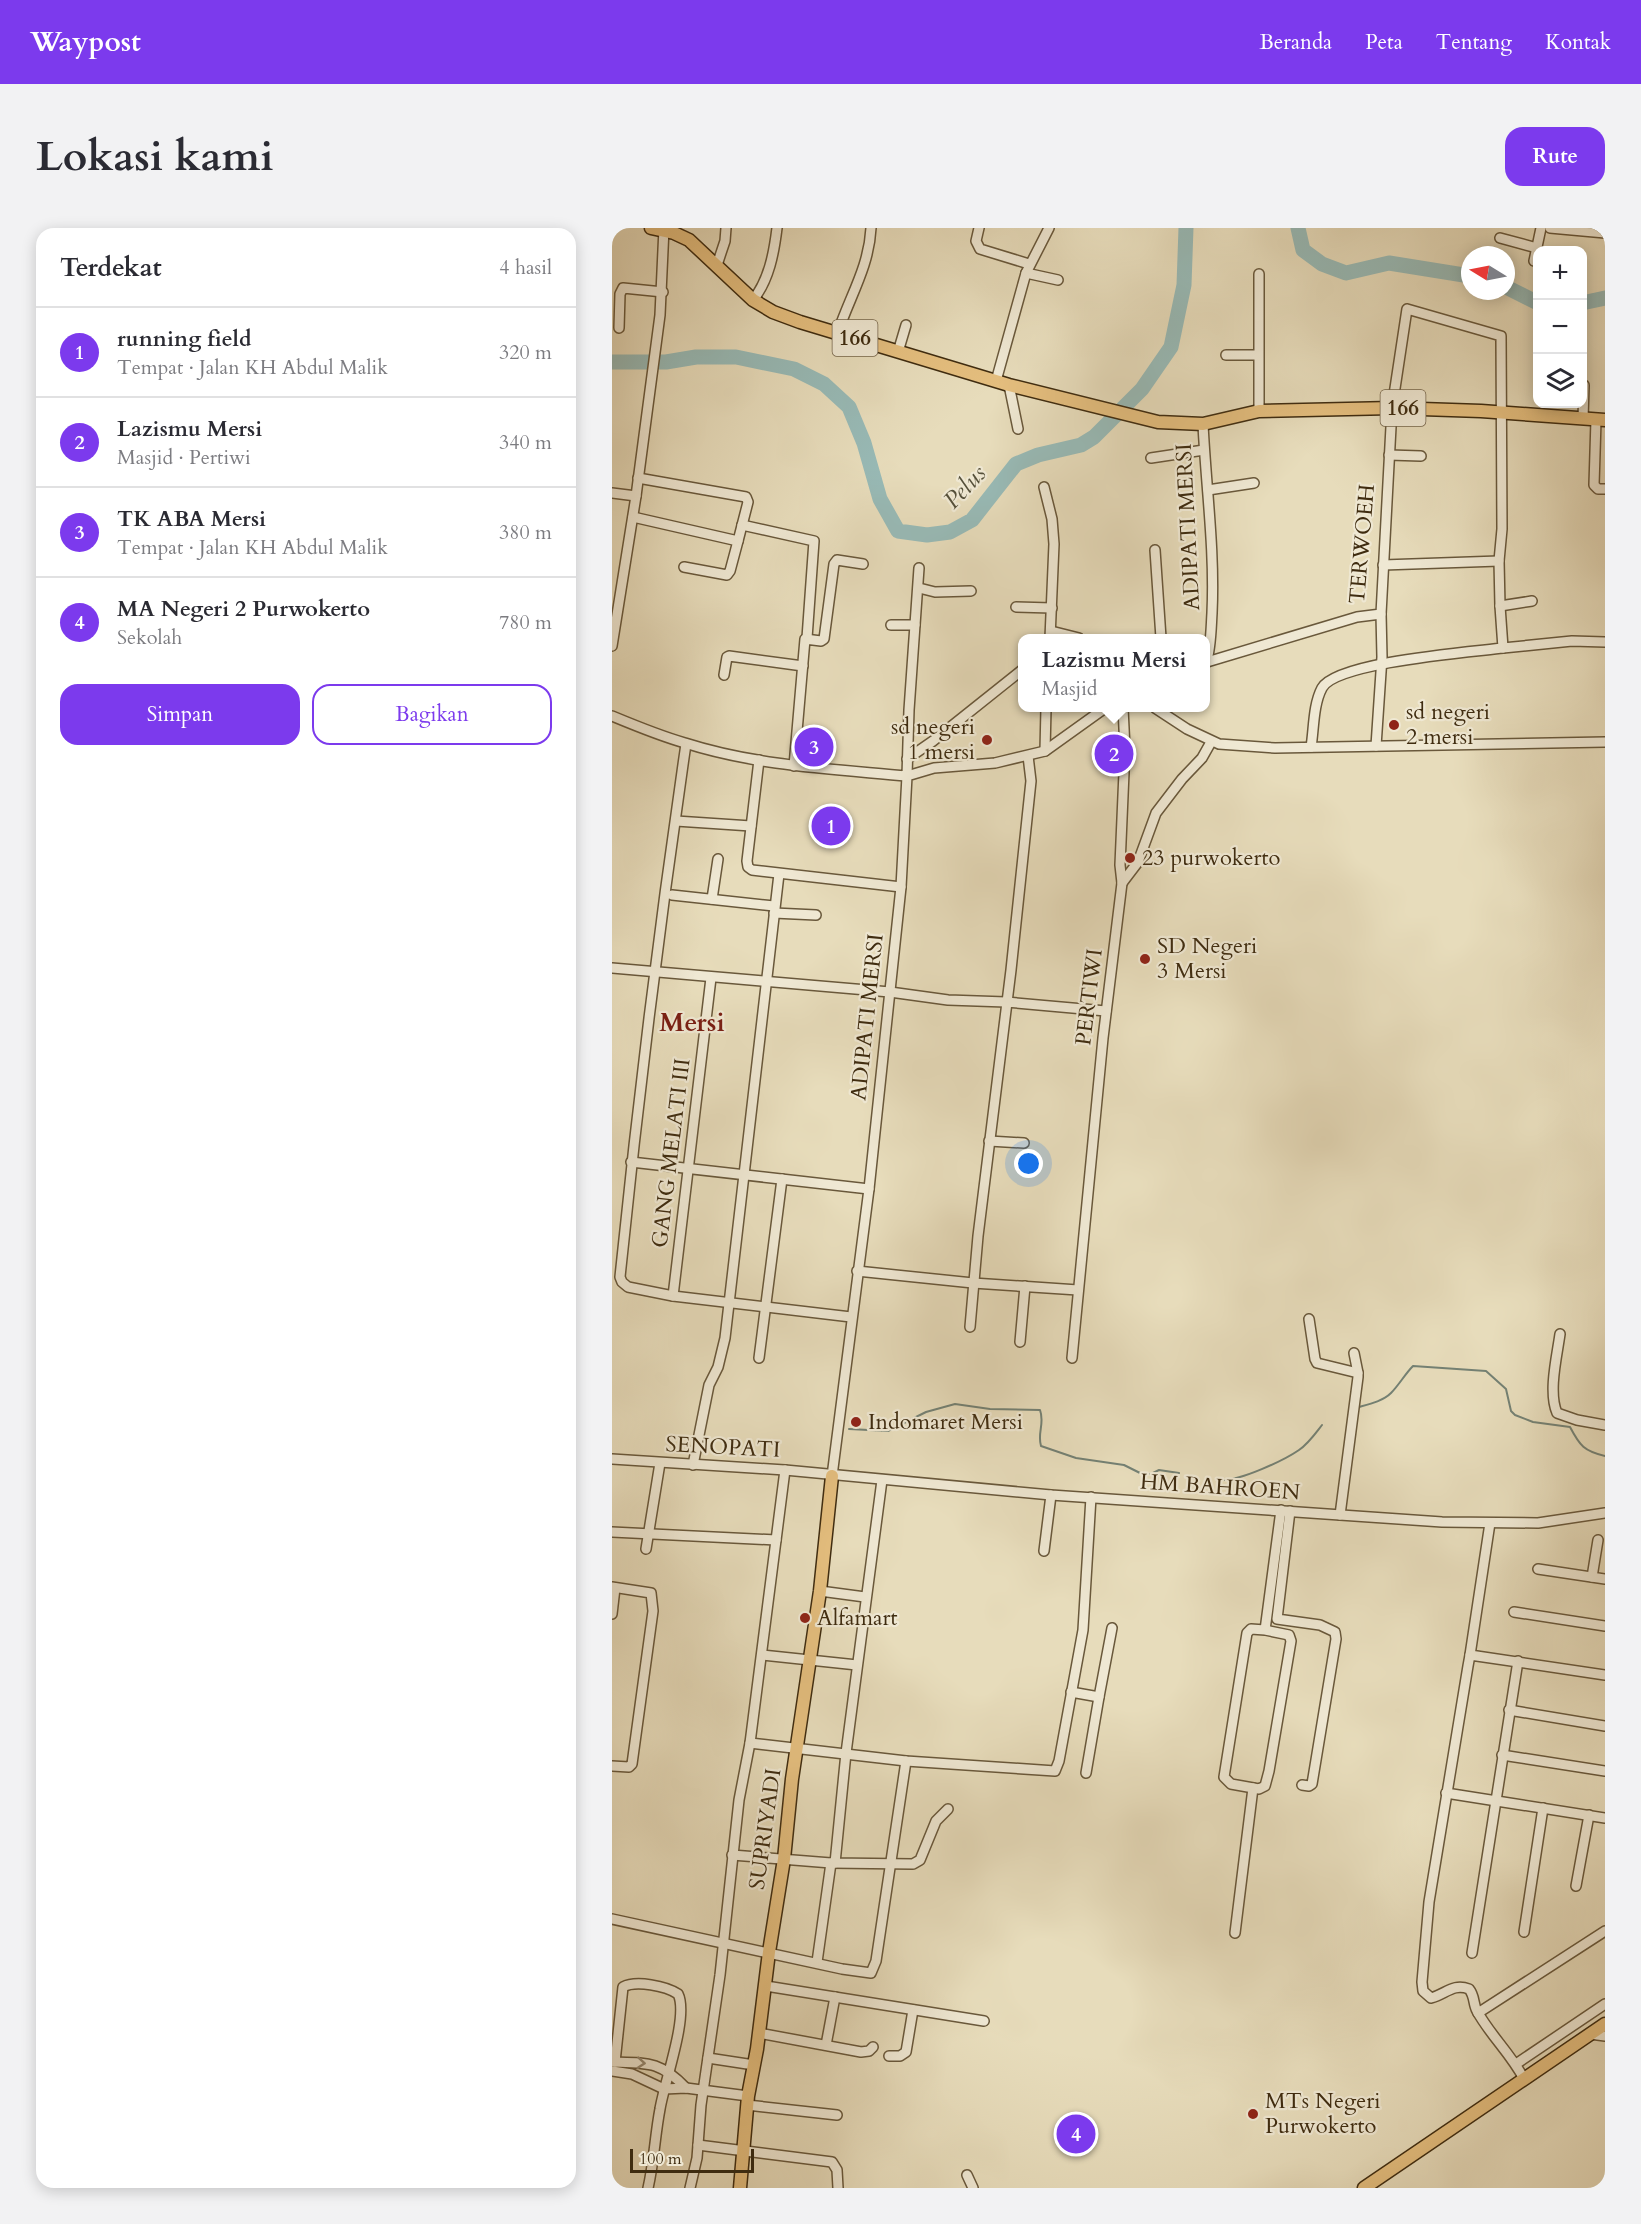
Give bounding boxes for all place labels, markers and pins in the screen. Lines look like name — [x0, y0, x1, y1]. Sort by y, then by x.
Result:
place label: sd negeri 2 mersi — [1406, 697, 1490, 752]
place label: sd negeri 1 mersi — [891, 712, 975, 767]
marker: sd negeri 2 mersi — [1387, 718, 1401, 732]
pin: 3 — [794, 724, 834, 770]
pin: 2 — [1094, 732, 1134, 776]
marker: sd negeri 1 mersi — [980, 733, 994, 747]
pin: 1 — [812, 804, 850, 848]
place label: 23 purwokerto — [1142, 843, 1281, 873]
marker: 23 purwokerto — [1123, 851, 1137, 865]
place label: SD Negeri 3 Mersi — [1157, 931, 1257, 986]
marker: SD Negeri 3 Mersi — [1138, 952, 1152, 966]
place label: Indomaret Mersi — [868, 1407, 1023, 1437]
marker: Indomaret Mersi — [849, 1415, 863, 1429]
place label: Alfamart — [817, 1603, 898, 1633]
marker: Alfamart — [798, 1611, 812, 1625]
place label: MTs Negeri Purwokerto — [1265, 2086, 1380, 2141]
marker: MTs Negeri Purwokerto — [1246, 2107, 1260, 2121]
pin: 4 — [1056, 2112, 1096, 2156]

